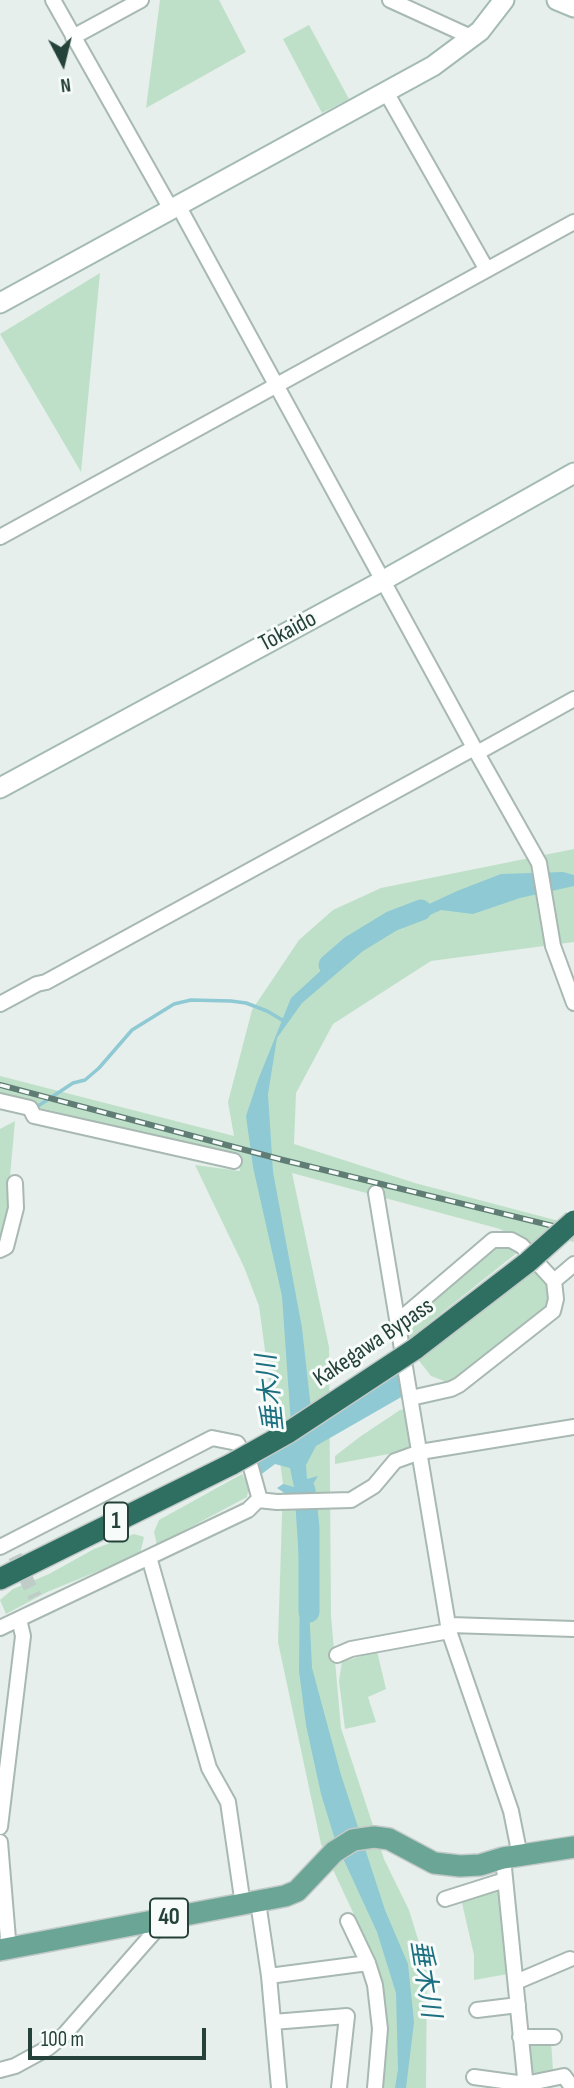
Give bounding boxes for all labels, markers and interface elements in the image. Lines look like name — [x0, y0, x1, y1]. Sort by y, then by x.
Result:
north arrow — [28, 28, 98, 98]
text: N — [59, 72, 72, 96]
street label: Tokaido — [254, 605, 322, 659]
street label: Kakegawa Bypass — [308, 1292, 440, 1394]
water label: 垂木川 — [252, 1353, 292, 1433]
road number: 1 — [104, 1502, 128, 1541]
road number: 40 — [150, 1898, 188, 1938]
water label: 垂木川 — [402, 1938, 446, 2020]
scale bar — [32, 2014, 210, 2058]
text: 100 m — [41, 2027, 84, 2052]

